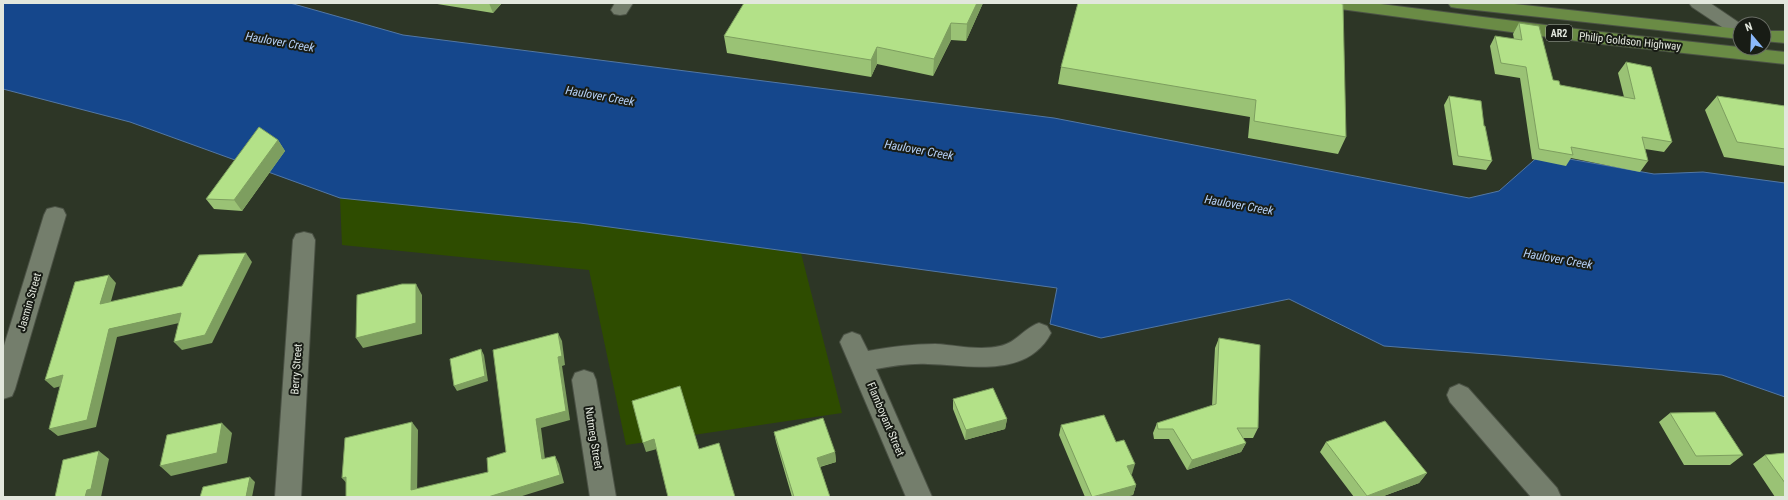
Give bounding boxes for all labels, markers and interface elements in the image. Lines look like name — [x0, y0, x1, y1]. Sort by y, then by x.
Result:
north arrow — [1732, 16, 1772, 56]
text: N — [1744, 20, 1754, 34]
road number: AR2 — [1546, 25, 1572, 41]
water label: Haulover Creek — [244, 29, 316, 55]
street label: Philip Goldson Highway — [1578, 30, 1682, 53]
water label: Haulover Creek — [564, 83, 636, 109]
water label: Haulover Creek — [883, 137, 955, 163]
water label: Haulover Creek — [1203, 192, 1275, 218]
water label: Haulover Creek — [1522, 246, 1594, 272]
street label: Jasmin Street — [15, 271, 44, 333]
street label: Berry Street — [288, 343, 305, 395]
street label: Flamboyant Street — [864, 380, 907, 458]
street label: Nutmeg Street — [582, 406, 605, 470]

